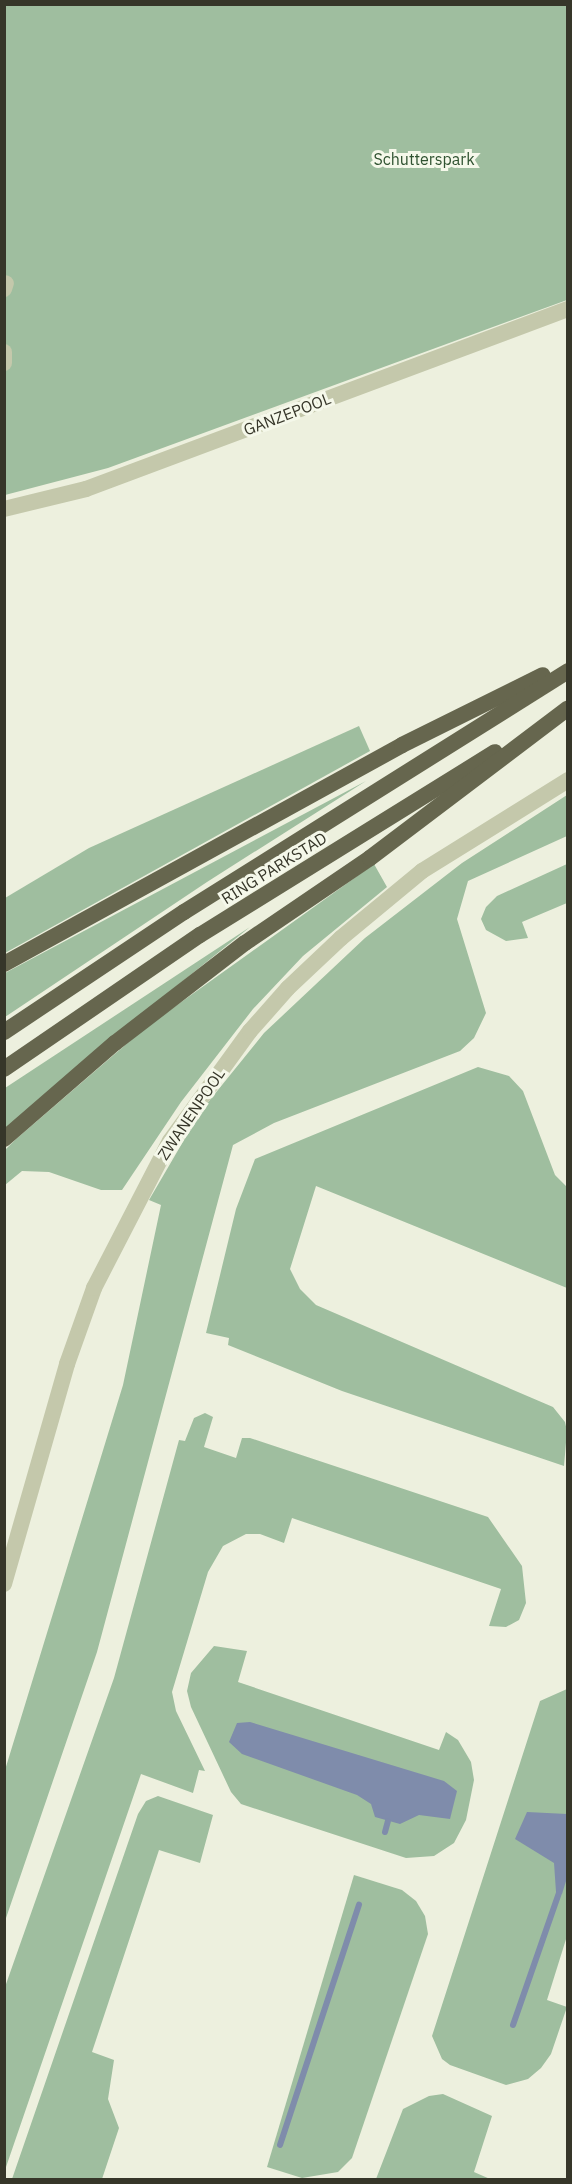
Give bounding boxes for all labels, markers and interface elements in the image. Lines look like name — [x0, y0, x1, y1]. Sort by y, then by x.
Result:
park label: Schutterspark — [373, 149, 475, 169]
street label: GANZEPOOL — [241, 389, 333, 439]
street label: RING PARKSTAD — [218, 828, 330, 908]
street label: ZWANENPOOL — [153, 1065, 229, 1163]

